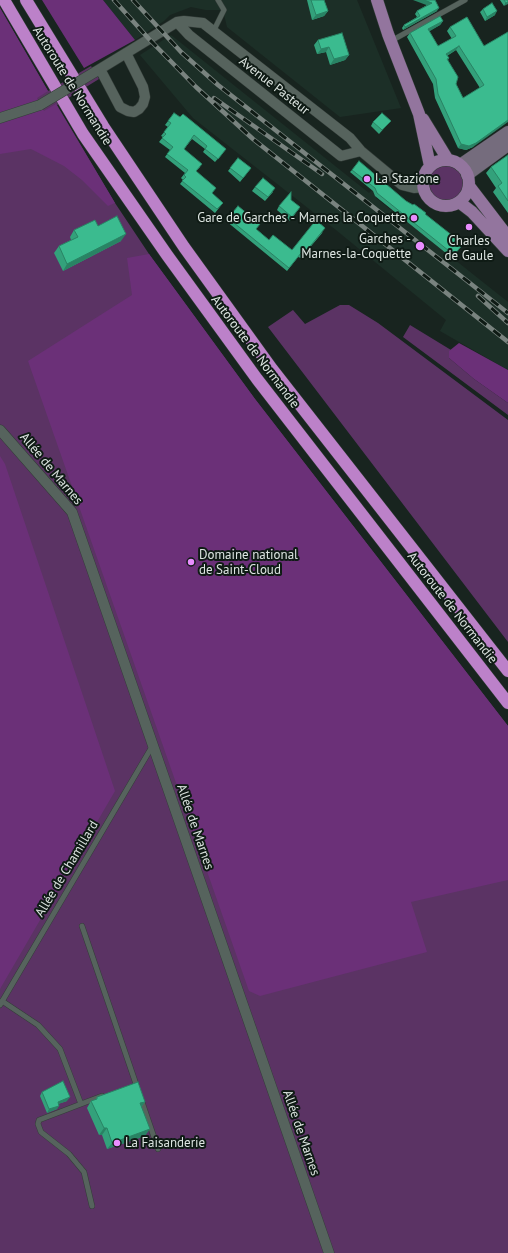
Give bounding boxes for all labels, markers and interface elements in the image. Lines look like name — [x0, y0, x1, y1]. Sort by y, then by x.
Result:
street label: Autoroute de Normandie — [29, 24, 115, 148]
street label: Avenue Pasteur — [236, 54, 312, 118]
place label: La Stazione — [375, 171, 439, 187]
marker: La Stazione — [362, 174, 372, 184]
place label: Gare de Garches - Marnes la Coquette — [197, 210, 406, 226]
marker: Gare de Garches - Marnes la Coquette — [409, 213, 419, 223]
marker: Charles de Gaule — [464, 222, 474, 232]
place label: Garches - Marnes-la-Coquette — [301, 231, 411, 262]
place label: Charles de Gaule — [445, 233, 493, 264]
marker: Garches - Marnes-la-Coquette — [414, 240, 426, 252]
street label: Autoroute de Normandie — [208, 293, 302, 411]
street label: Allée de Marnes — [16, 430, 86, 508]
place label: Domaine national de Saint-Cloud — [199, 547, 298, 578]
street label: Autoroute de Normandie — [404, 549, 500, 667]
marker: Domaine national de Saint-Cloud — [186, 557, 196, 567]
street label: Allée de Marnes — [173, 782, 217, 872]
street label: Allée de Chamillard — [32, 818, 102, 920]
street label: Allée de Marnes — [279, 1088, 323, 1178]
place label: La Faisanderie — [125, 1135, 205, 1151]
marker: La Faisanderie — [112, 1138, 122, 1148]

